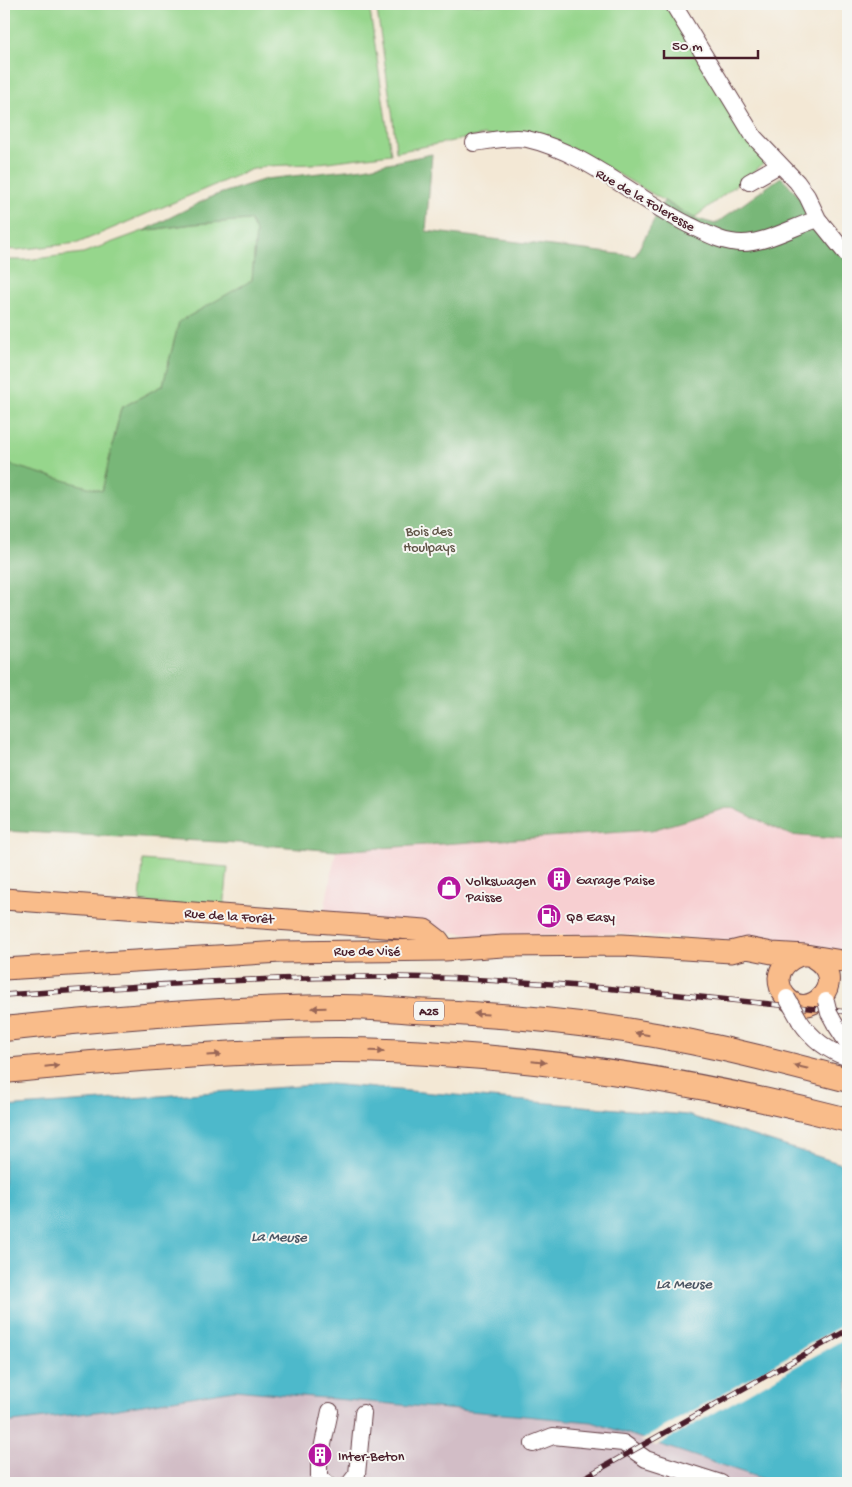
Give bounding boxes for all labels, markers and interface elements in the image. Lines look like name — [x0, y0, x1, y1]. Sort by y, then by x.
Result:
scale bar — [664, 28, 758, 60]
text: 50 m — [672, 38, 703, 56]
street label: Rue de la Foleresse — [592, 166, 698, 237]
park label: Bois des Houlpays — [403, 524, 456, 557]
building icon: Garage Paise — [546, 866, 572, 892]
place label: Garage Paise — [576, 873, 656, 890]
place label: Volkswagen Paisse — [465, 874, 536, 907]
shop icon: Volkswagen Paisse — [436, 875, 462, 901]
fuel station icon: Q8 Easy — [536, 903, 562, 929]
street label: Rue de la Forêt — [183, 906, 275, 929]
place label: Q8 Easy — [566, 910, 615, 927]
street label: Rue de Visé — [334, 944, 401, 961]
road number: A25 — [414, 1001, 444, 1020]
one-way arrow — [310, 1004, 326, 1012]
one-way arrow — [473, 1010, 489, 1018]
one-way arrow — [634, 1029, 650, 1037]
one-way arrow — [369, 1048, 385, 1056]
one-way arrow — [207, 1050, 223, 1058]
one-way arrow — [531, 1058, 547, 1066]
one-way arrow — [45, 1062, 61, 1070]
one-way arrow — [794, 1063, 809, 1071]
water label: La Meuse — [251, 1229, 308, 1248]
water label: La Meuse — [656, 1276, 713, 1294]
building icon: Inter-Beton — [307, 1442, 333, 1468]
place label: Inter-Beton — [338, 1449, 405, 1466]

